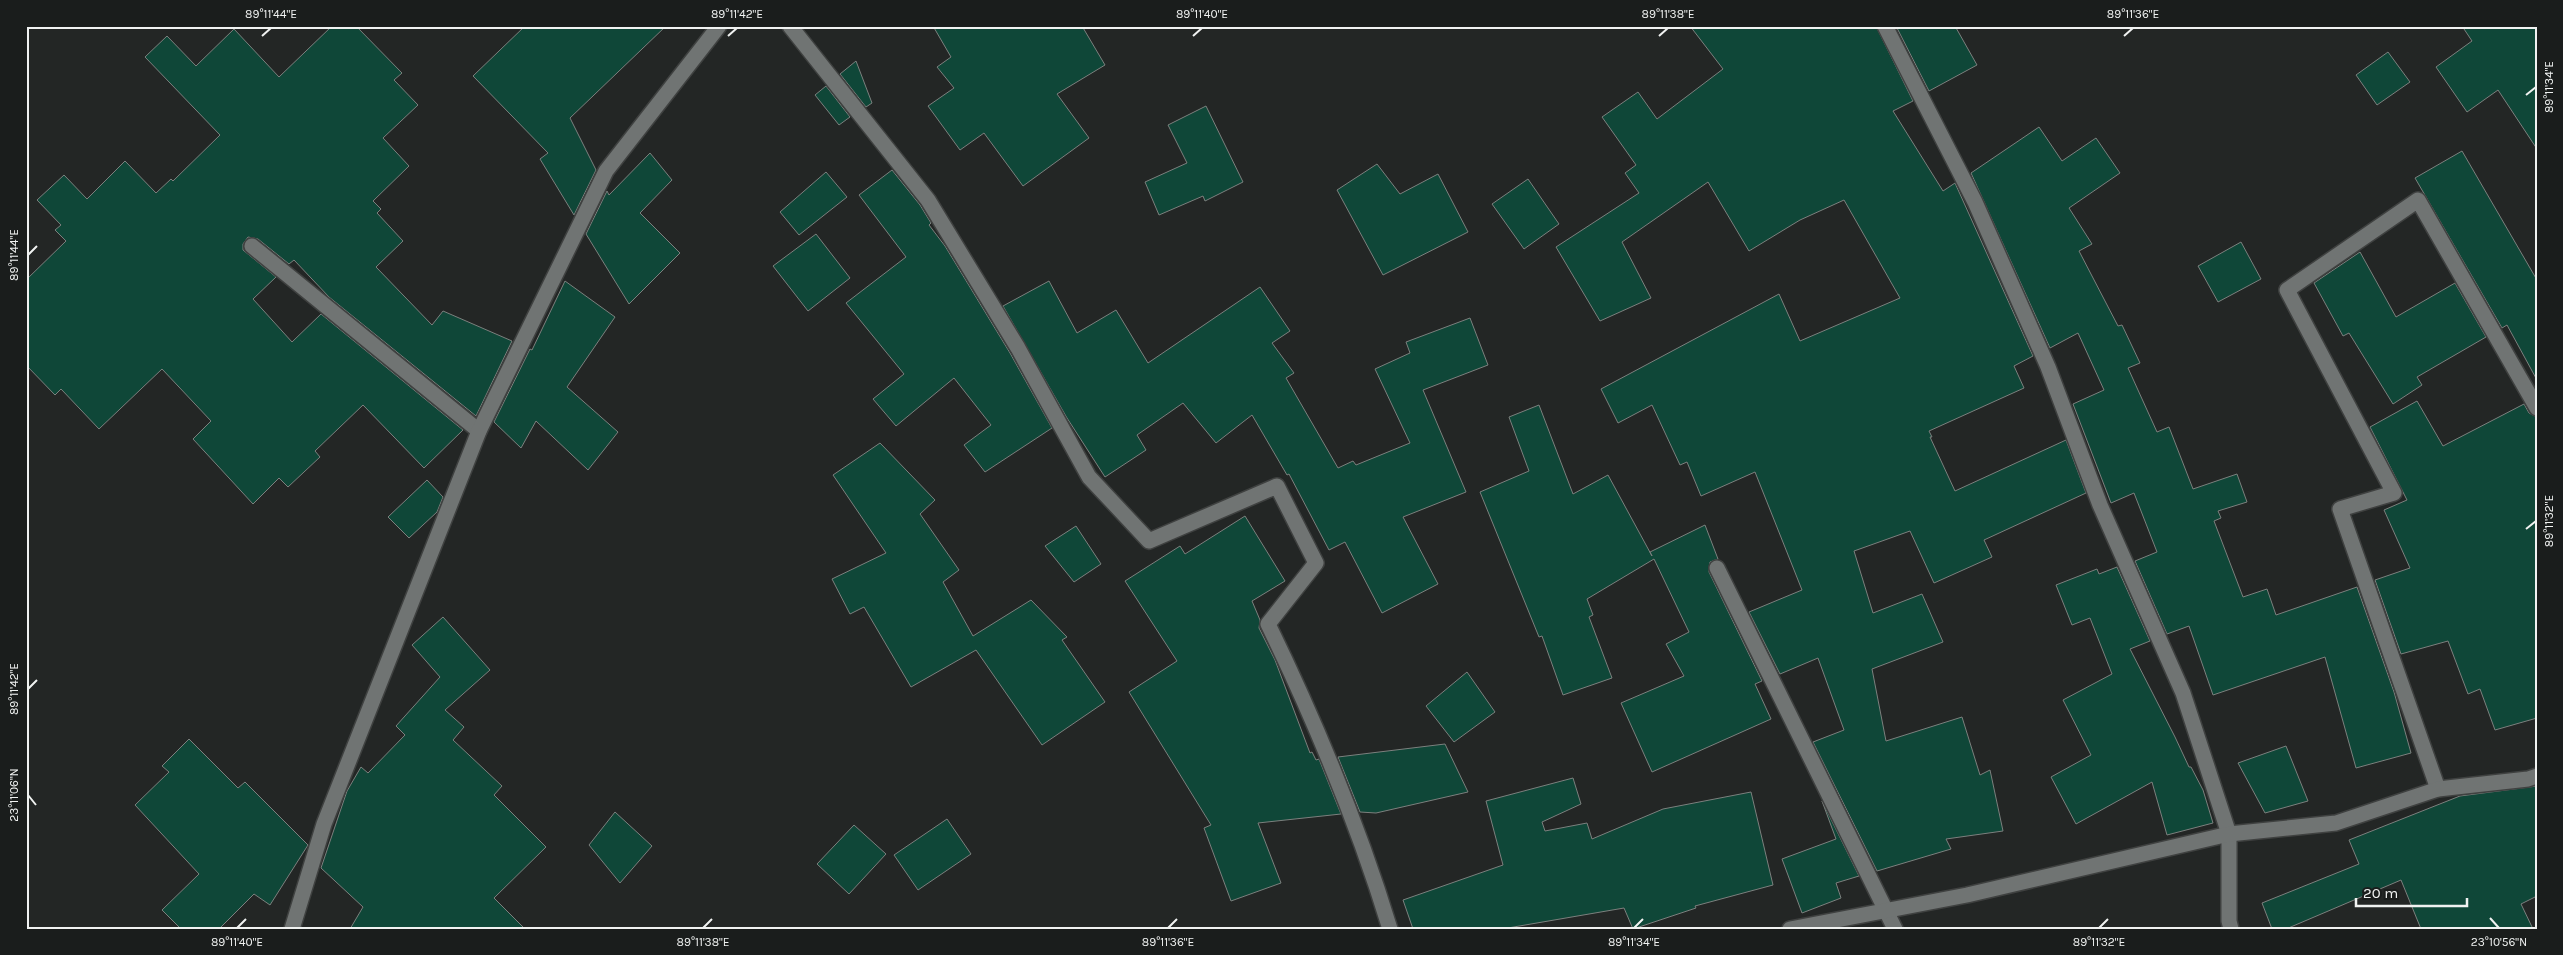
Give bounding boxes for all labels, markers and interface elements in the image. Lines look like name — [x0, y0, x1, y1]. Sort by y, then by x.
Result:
text: 89°11'44"E — [245, 7, 297, 21]
text: 89°11'42"E — [711, 7, 763, 21]
text: 89°11'40"E — [1176, 7, 1228, 21]
text: 89°11'38"E — [1642, 7, 1694, 21]
text: 89°11'36"E — [2107, 7, 2159, 21]
text: 89°11'34"E — [2542, 61, 2556, 113]
text: 89°11'44"E — [7, 229, 21, 281]
text: 89°11'32"E — [2542, 495, 2556, 547]
text: 89°11'42"E — [7, 663, 21, 715]
text: 23°11'06"N — [7, 768, 21, 822]
scale bar — [2356, 875, 2467, 907]
text: 20 m — [2363, 884, 2398, 902]
text: 89°11'40"E — [211, 935, 263, 949]
text: 89°11'38"E — [677, 935, 729, 949]
text: 89°11'36"E — [1142, 935, 1194, 949]
text: 89°11'34"E — [1608, 935, 1660, 949]
text: 89°11'32"E — [2073, 935, 2125, 949]
text: 23°10'56"N — [2471, 935, 2527, 949]

